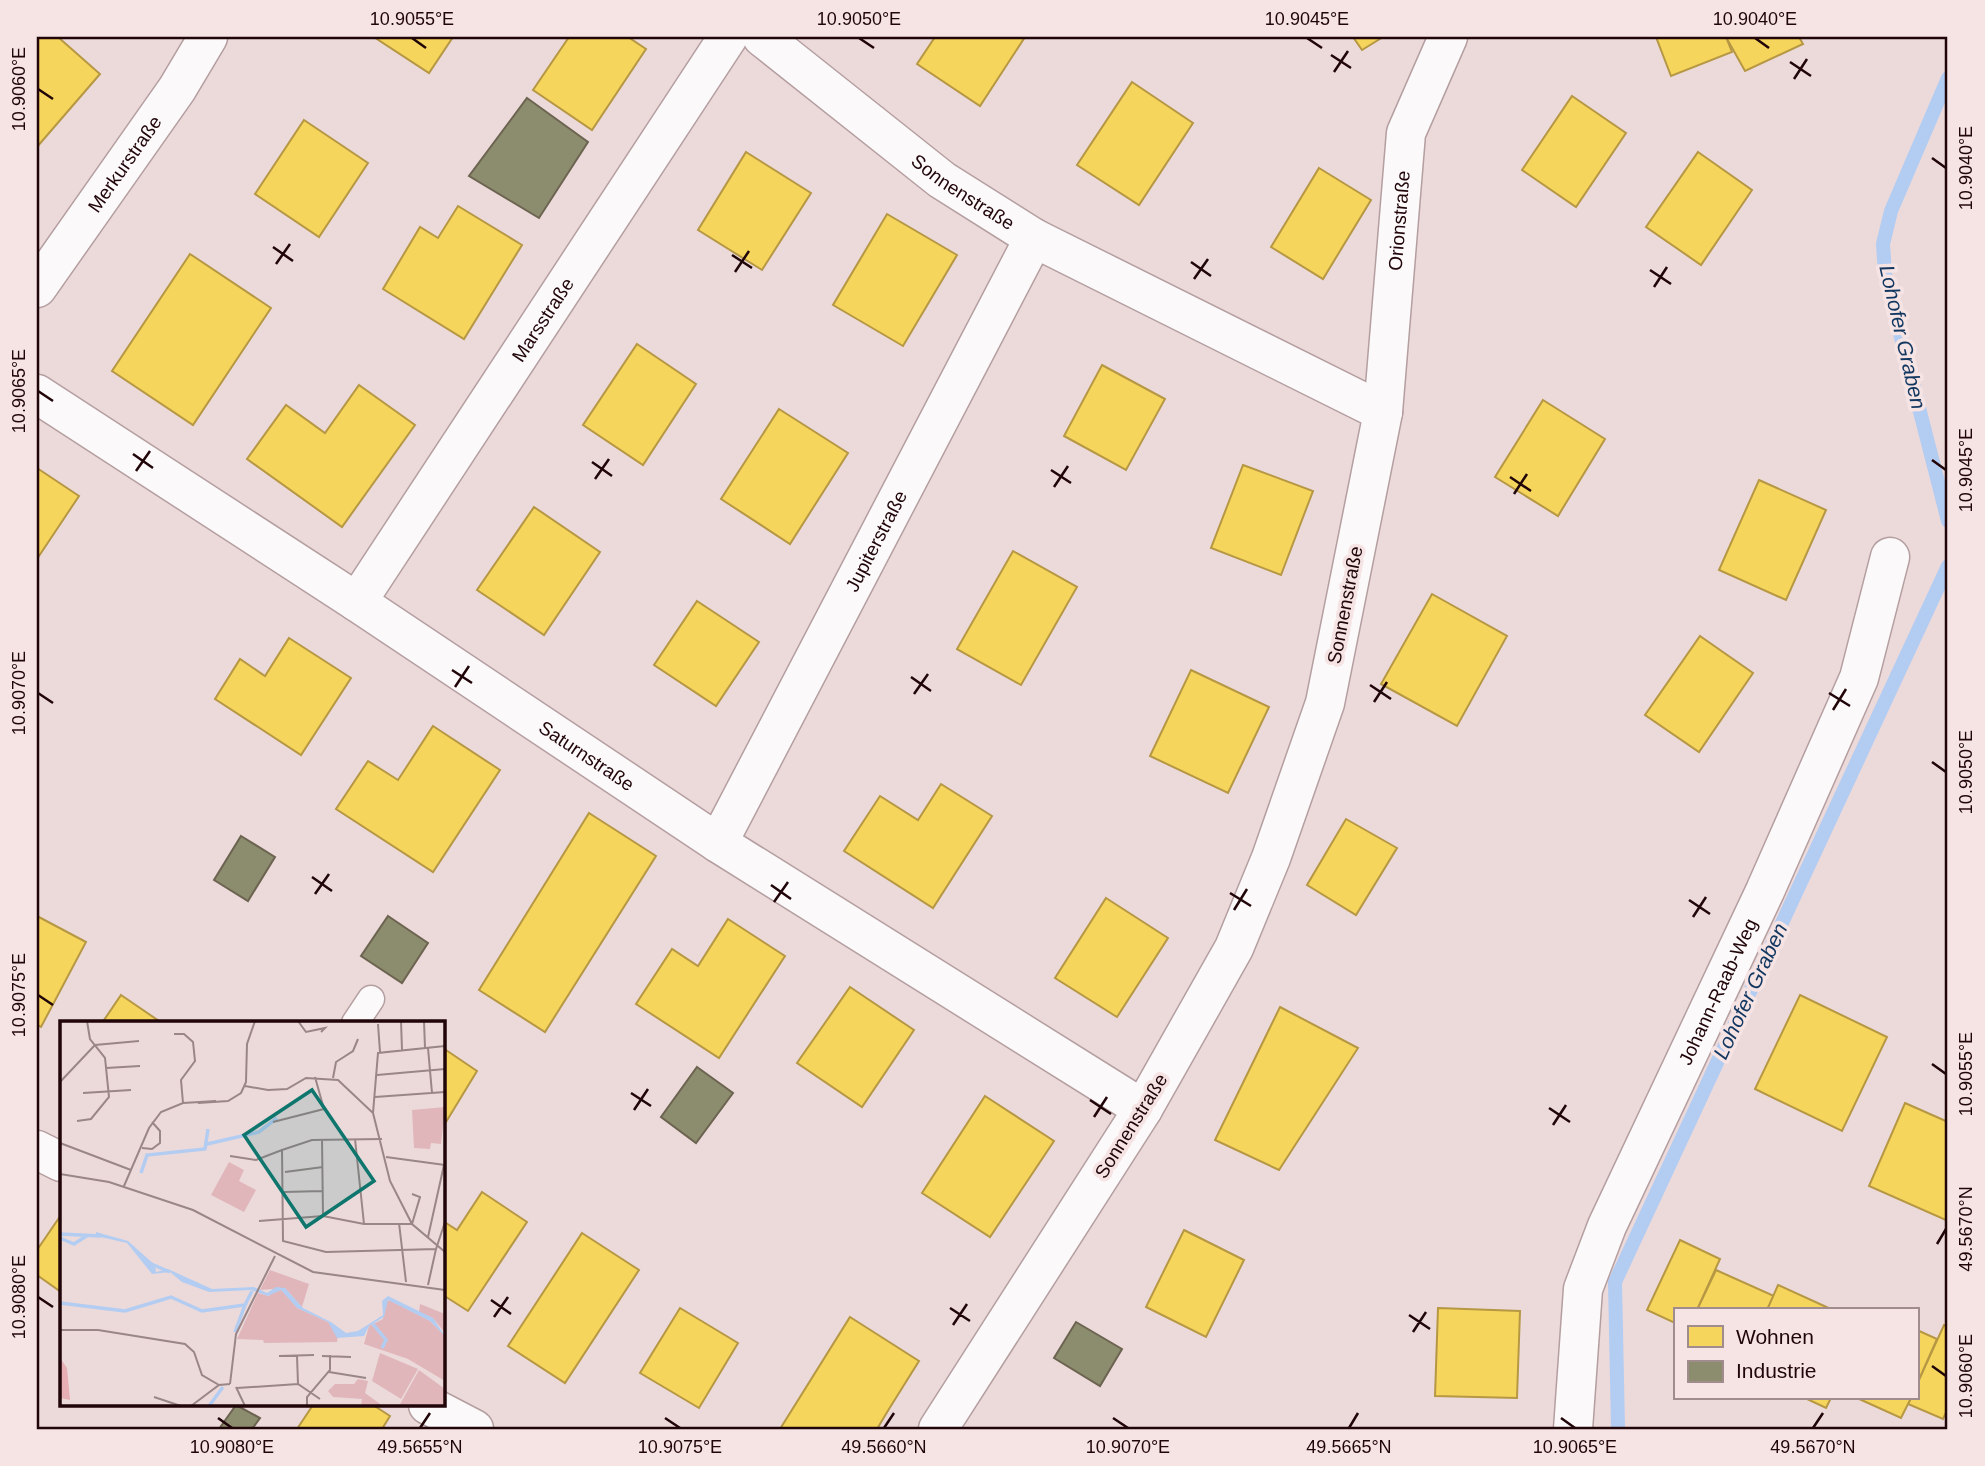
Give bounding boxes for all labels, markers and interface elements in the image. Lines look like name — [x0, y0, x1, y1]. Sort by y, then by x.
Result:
text: 10.9055°E — [370, 9, 454, 29]
text: 10.9050°E — [817, 9, 901, 29]
text: 10.9045°E — [1265, 9, 1349, 29]
text: 10.9040°E — [1713, 9, 1797, 29]
text: 10.9060°E — [9, 47, 29, 131]
street label: Merkurstraße — [83, 111, 166, 216]
text: 10.9040°E — [1956, 126, 1976, 210]
street label: Sonnenstraße — [908, 150, 1019, 234]
street label: Orionstraße — [1384, 170, 1413, 272]
water label: Lohofer Graben — [1875, 263, 1931, 411]
street label: Marsstraße — [507, 274, 578, 365]
text: 10.9065°E — [9, 349, 29, 433]
text: 10.9045°E — [1956, 428, 1976, 512]
street label: Jupiterstraße — [841, 487, 911, 595]
street label: Sonnenstraße — [1323, 544, 1367, 666]
text: 10.9070°E — [9, 651, 29, 735]
street label: Saturnstraße — [535, 716, 638, 795]
text: 10.9050°E — [1956, 730, 1976, 814]
street label: Johann-Raab-Weg — [1674, 915, 1761, 1068]
water label: Lohofer Graben — [1708, 919, 1792, 1063]
text: 10.9075°E — [9, 953, 29, 1037]
inset map — [60, 1021, 444, 1406]
text: 10.9055°E — [1956, 1032, 1976, 1116]
street label: Sonnenstraße — [1090, 1070, 1172, 1182]
text: 49.5670°N — [1956, 1186, 1976, 1272]
text: 10.9080°E — [9, 1255, 29, 1339]
legend — [1674, 1308, 1918, 1400]
text: Wohnen — [1736, 1325, 1814, 1348]
text: 10.9060°E — [1956, 1334, 1976, 1418]
text: Industrie — [1736, 1359, 1817, 1382]
text: 10.9080°E — [190, 1437, 274, 1457]
text: 49.5655°N — [377, 1437, 463, 1457]
text: 10.9075°E — [638, 1437, 722, 1457]
text: 49.5660°N — [841, 1437, 927, 1457]
text: 10.9070°E — [1086, 1437, 1170, 1457]
text: 49.5665°N — [1306, 1437, 1392, 1457]
text: 10.9065°E — [1533, 1437, 1617, 1457]
text: 49.5670°N — [1770, 1437, 1856, 1457]

